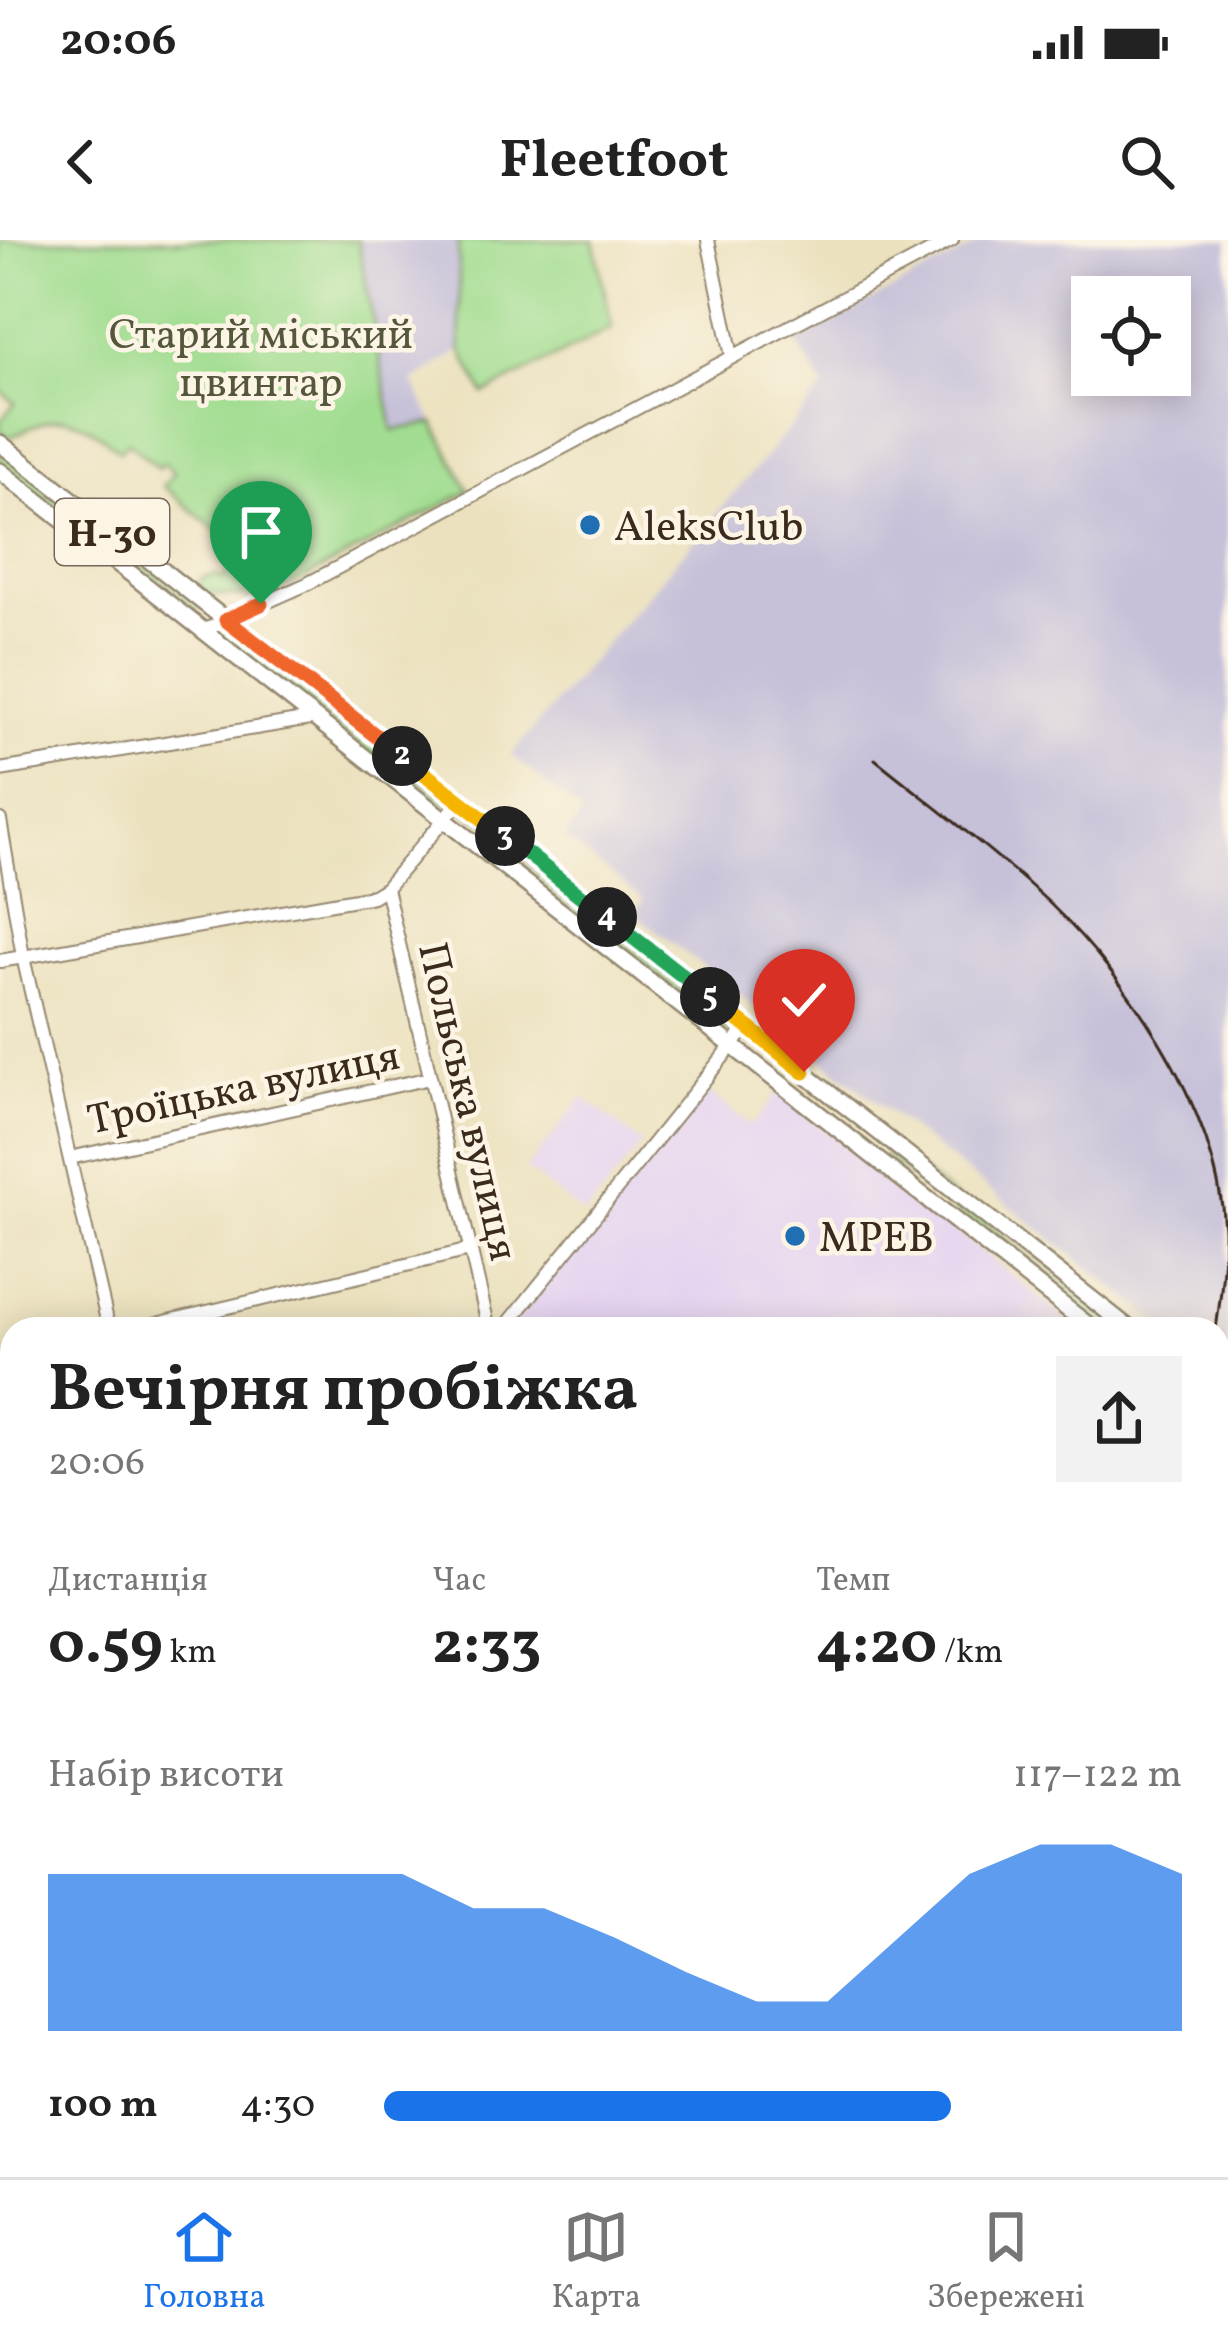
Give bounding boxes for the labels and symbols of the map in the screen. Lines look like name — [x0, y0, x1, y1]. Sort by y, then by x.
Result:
park label: Старий міський цвинтар — [109, 308, 413, 415]
pin — [210, 481, 312, 604]
road number: Н-30 — [55, 499, 169, 565]
place label: AleksClub — [614, 500, 804, 559]
marker: AleksClub — [577, 512, 603, 538]
pin: 2 — [372, 726, 432, 786]
pin: 3 — [475, 806, 535, 866]
pin: 4 — [577, 887, 637, 947]
street label: Польська вулиця — [400, 937, 531, 1267]
pin — [753, 949, 855, 1072]
pin: 5 — [680, 967, 740, 1027]
street label: Троїцька вулиця — [82, 1029, 405, 1152]
place label: МРЕВ — [819, 1211, 934, 1270]
marker: МРЕВ — [782, 1223, 808, 1249]

